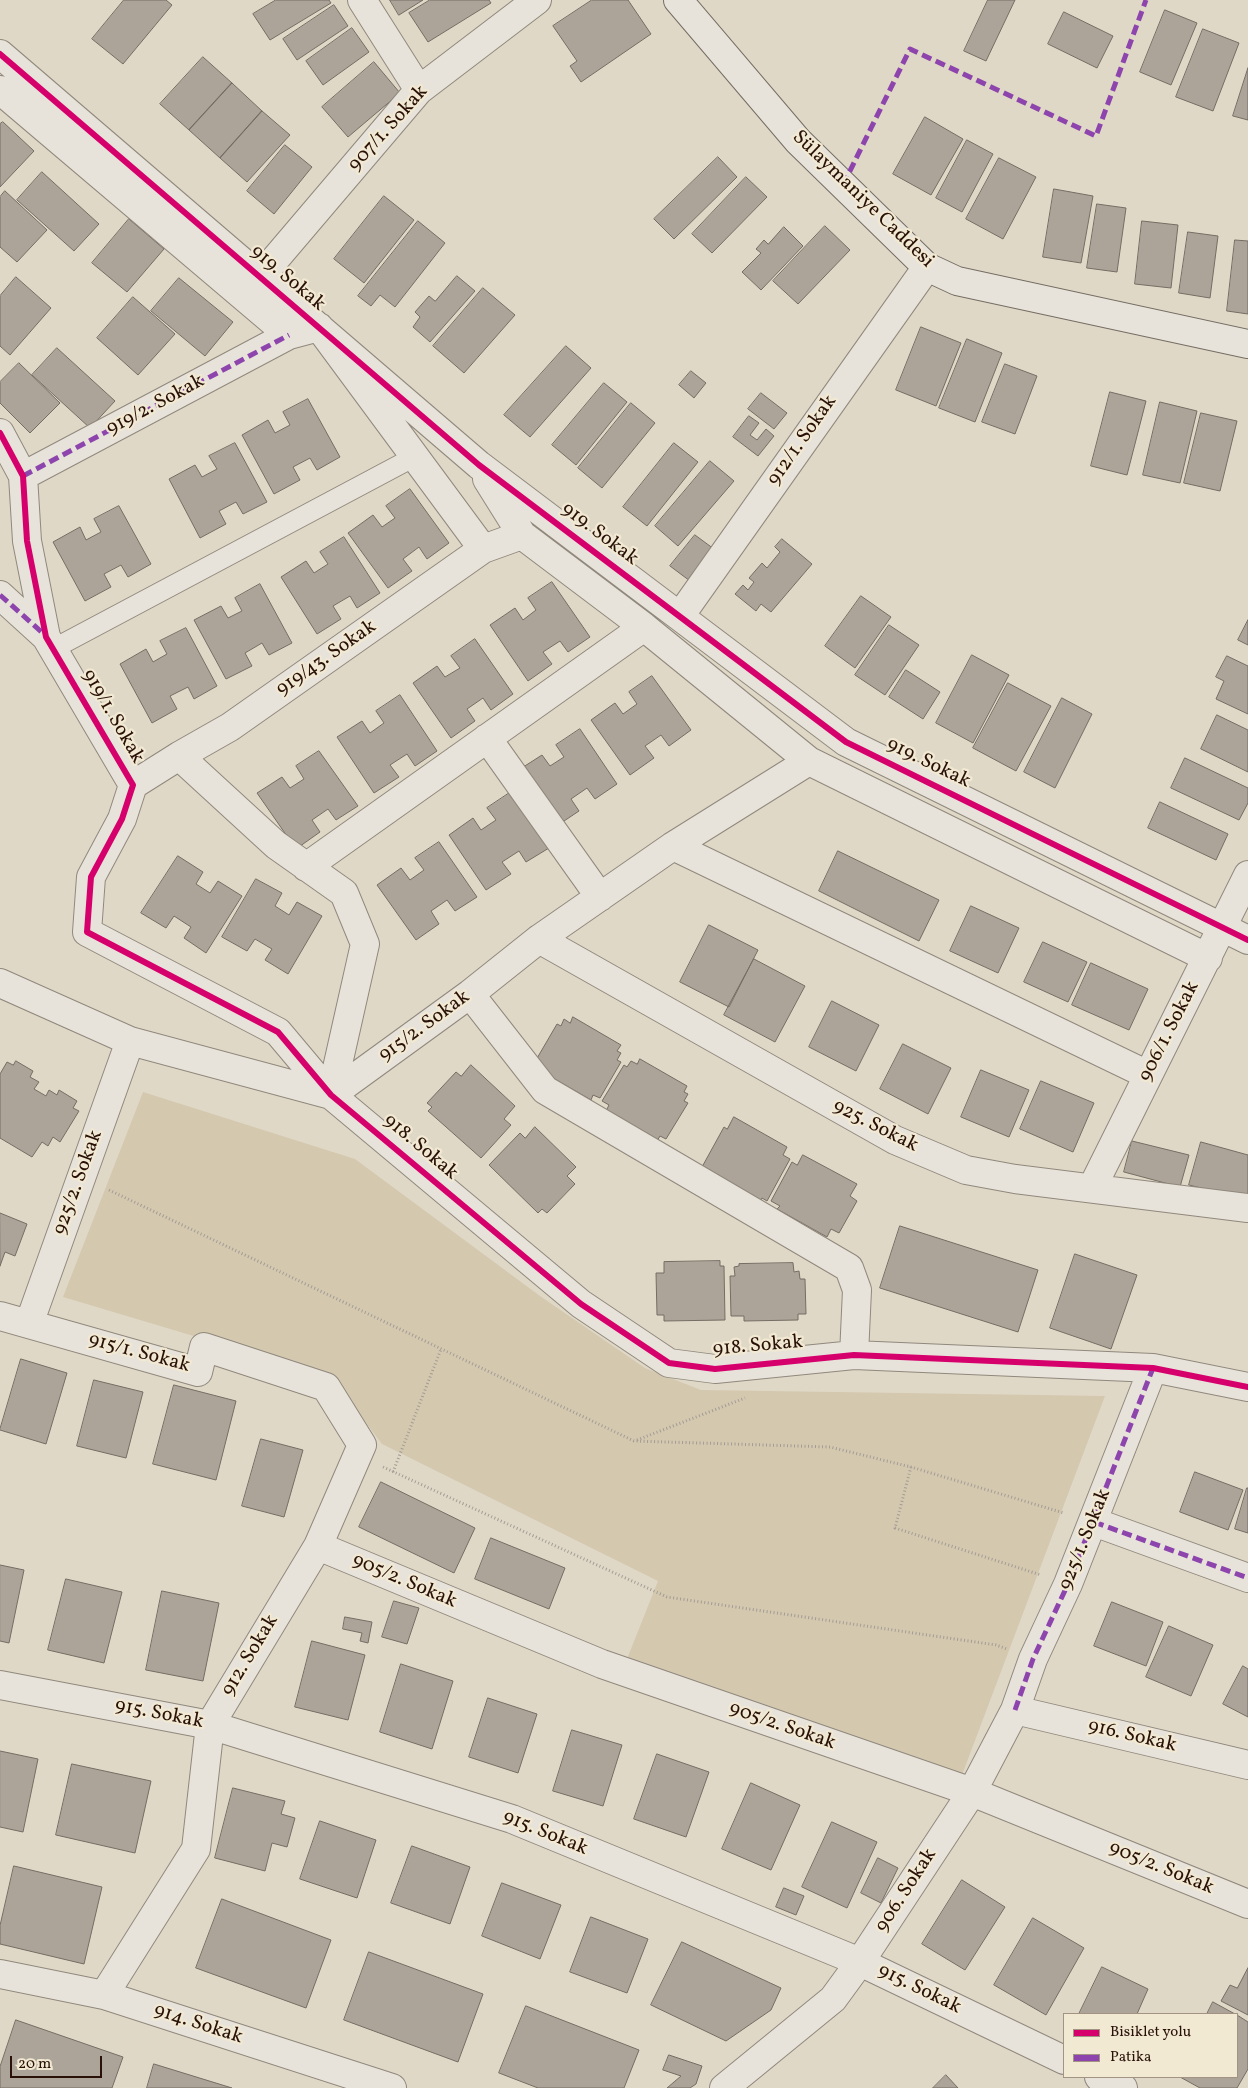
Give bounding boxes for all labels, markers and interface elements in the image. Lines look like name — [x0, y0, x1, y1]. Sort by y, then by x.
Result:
street label: 907/1. Sokak — [344, 81, 434, 177]
street label: Sülaymaniye Caddesi — [786, 126, 938, 274]
street label: 919. Sokak — [245, 241, 329, 317]
street label: 919/2. Sokak — [103, 370, 209, 442]
street label: 912/1. Sokak — [763, 391, 843, 491]
street label: 919. Sokak — [556, 498, 642, 572]
street label: 919/43. Sokak — [272, 616, 382, 702]
street label: 919/1. Sokak — [75, 666, 149, 768]
street label: 919. Sokak — [882, 733, 974, 795]
street label: 906/1. Sokak — [1134, 978, 1206, 1086]
street label: 915/2. Sokak — [375, 986, 475, 1068]
street label: 925. Sokak — [828, 1095, 922, 1159]
street label: 918. Sokak — [378, 1110, 462, 1186]
street label: 925/2. Sokak — [49, 1127, 109, 1239]
street label: 915/1. Sokak — [86, 1329, 192, 1379]
street label: 918. Sokak — [712, 1331, 804, 1363]
street label: 925/1. Sokak — [1055, 1486, 1117, 1594]
street label: 905/2. Sokak — [348, 1549, 460, 1615]
street label: 912. Sokak — [217, 1611, 285, 1701]
street label: 915. Sokak — [113, 1695, 205, 1735]
street label: 905/2. Sokak — [726, 1698, 838, 1756]
street label: 916. Sokak — [1085, 1715, 1179, 1759]
street label: 915. Sokak — [499, 1806, 591, 1862]
street label: 905/2. Sokak — [1105, 1837, 1217, 1901]
street label: 906. Sokak — [871, 1845, 943, 1937]
street label: 915. Sokak — [873, 1960, 965, 2020]
street label: 914. Sokak — [151, 1999, 245, 2051]
legend — [1063, 2013, 1238, 2078]
text: Bisiklet yolu — [1110, 2022, 1191, 2043]
scale bar — [12, 2046, 105, 2078]
text: Patika — [1110, 2047, 1151, 2068]
text: 20 m — [18, 2054, 51, 2075]

